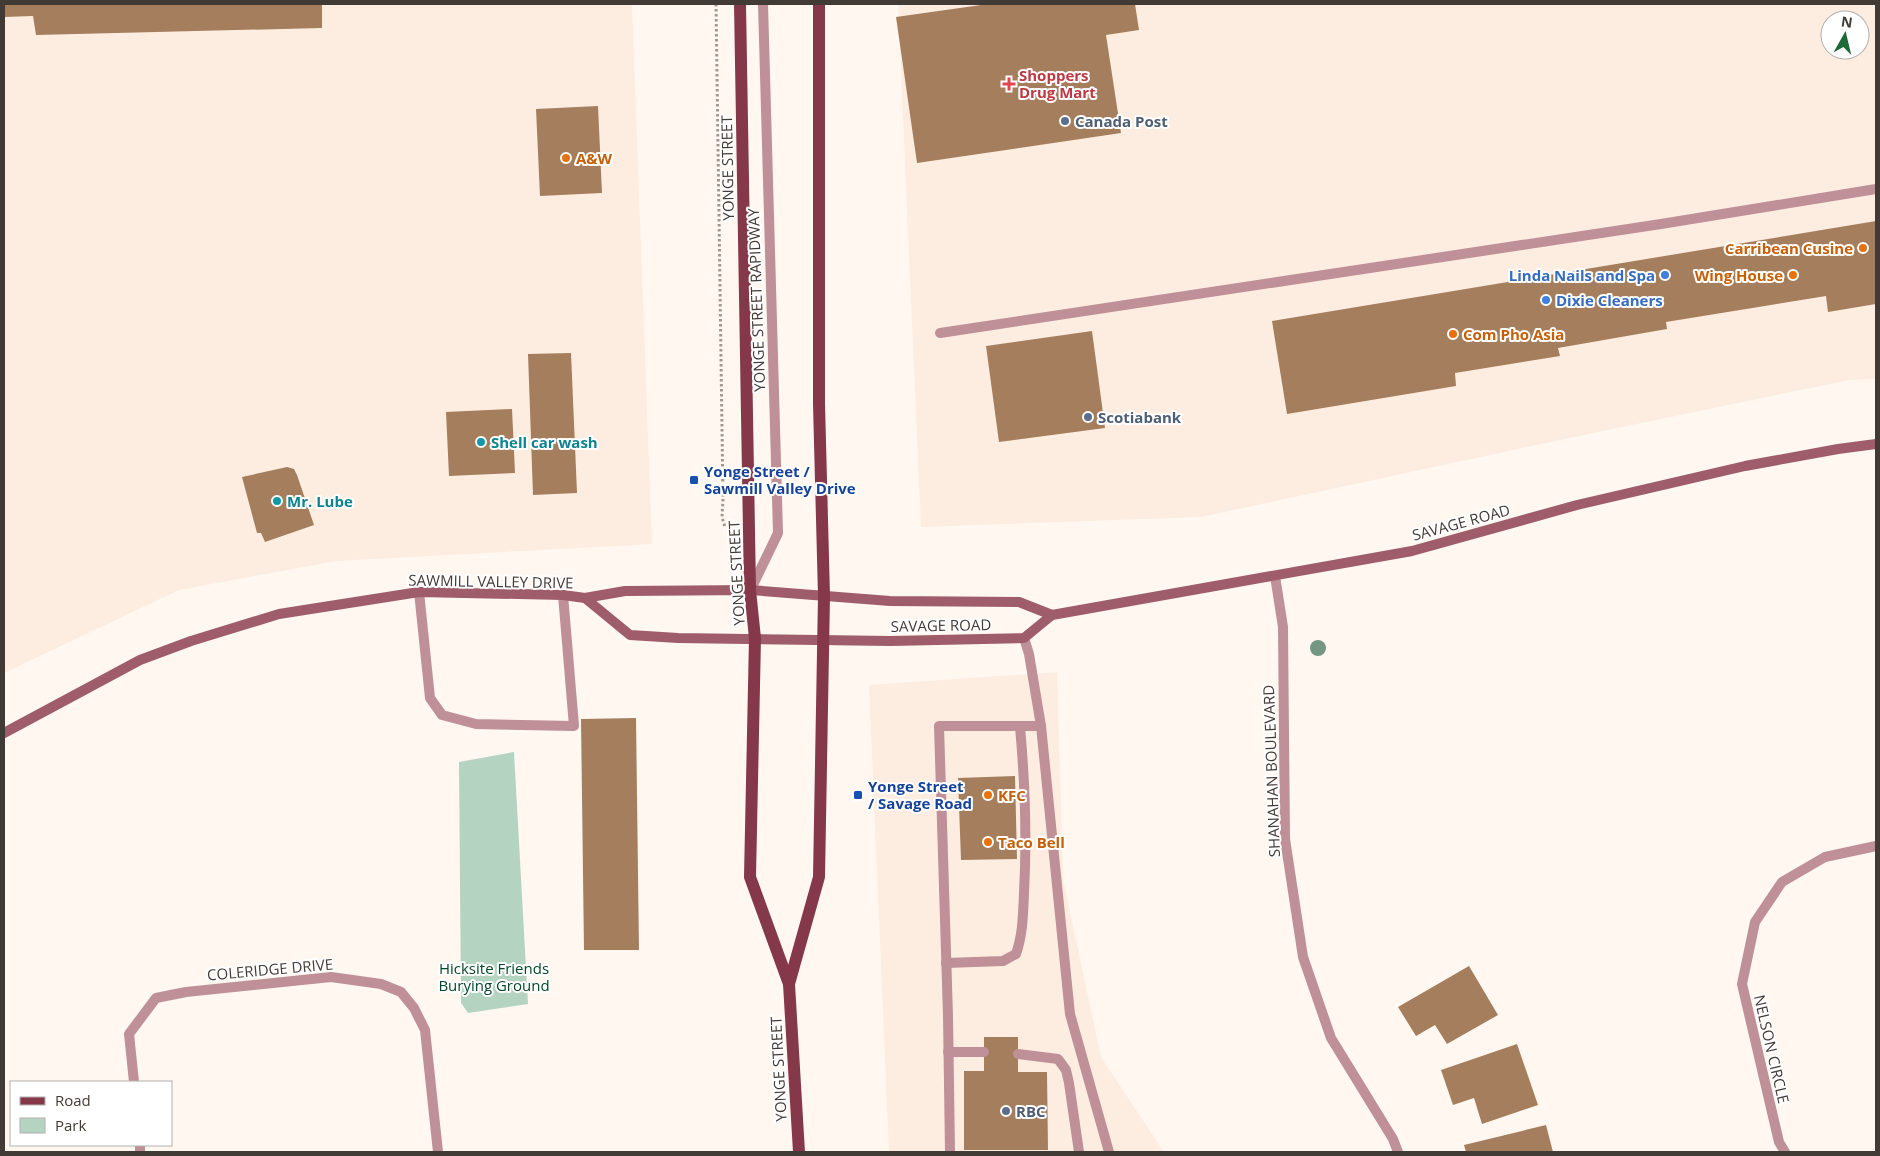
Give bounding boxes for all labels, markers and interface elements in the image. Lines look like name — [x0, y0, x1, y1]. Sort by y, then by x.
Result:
north arrow — [1820, 10, 1870, 60]
text: N — [1840, 11, 1854, 32]
place label: Shoppers Drug Mart — [1019, 65, 1096, 102]
marker: Shoppers Drug Mart — [1003, 78, 1015, 90]
place label: Canada Post — [1075, 111, 1168, 131]
street label: YONGE STREET — [716, 115, 738, 221]
marker: Canada Post — [1059, 115, 1071, 127]
place label: A&W — [576, 148, 613, 168]
marker: A&W — [560, 152, 572, 164]
street label: YONGE STREET RAPIDWAY — [743, 207, 769, 392]
place label: Carribean Cusine — [1725, 238, 1853, 258]
marker: Carribean Cusine — [1857, 242, 1869, 254]
place label: Linda Nails and Spa — [1509, 265, 1655, 285]
place label: Wing House — [1695, 265, 1783, 285]
marker: Linda Nails and Spa — [1659, 269, 1671, 281]
marker: Wing House — [1787, 269, 1799, 281]
place label: Dixie Cleaners — [1556, 290, 1663, 310]
marker: Dixie Cleaners — [1540, 294, 1552, 306]
place label: Com Pho Asia — [1463, 324, 1564, 344]
marker: Com Pho Asia — [1447, 328, 1459, 340]
place label: Scotiabank — [1098, 407, 1182, 427]
marker: Scotiabank — [1082, 411, 1094, 423]
place label: Shell car wash — [491, 432, 598, 452]
marker: Shell car wash — [475, 436, 487, 448]
place label: Yonge Street / Sawmill Valley Drive — [704, 461, 856, 498]
marker: Yonge Street / Sawmill Valley Drive — [688, 474, 700, 486]
place label: Mr. Lube — [287, 491, 353, 511]
marker: Mr. Lube — [271, 495, 283, 507]
street label: SAVAGE ROAD — [1410, 499, 1512, 545]
street label: YONGE STREET — [723, 519, 749, 626]
street label: SAWMILL VALLEY DRIVE — [408, 570, 574, 592]
street label: SAVAGE ROAD — [891, 614, 991, 636]
street label: SHANAHAN BOULEVARD — [1258, 685, 1284, 857]
place label: Yonge Street / Savage Road — [868, 776, 972, 813]
place label: KFC — [998, 785, 1026, 805]
marker: Yonge Street / Savage Road — [852, 789, 864, 801]
marker: KFC — [982, 789, 994, 801]
place label: Taco Bell — [998, 832, 1065, 852]
marker: Taco Bell — [982, 836, 994, 848]
street label: COLERIDGE DRIVE — [206, 954, 334, 984]
park label: Hicksite Friends Burying Ground — [438, 958, 550, 995]
street label: NELSON CIRCLE — [1750, 993, 1794, 1105]
street label: YONGE STREET — [765, 1015, 791, 1122]
legend — [10, 1081, 172, 1146]
text: Road — [55, 1090, 91, 1110]
place label: RBC — [1016, 1101, 1046, 1121]
marker: RBC — [1000, 1105, 1012, 1117]
text: Park — [55, 1115, 86, 1135]

